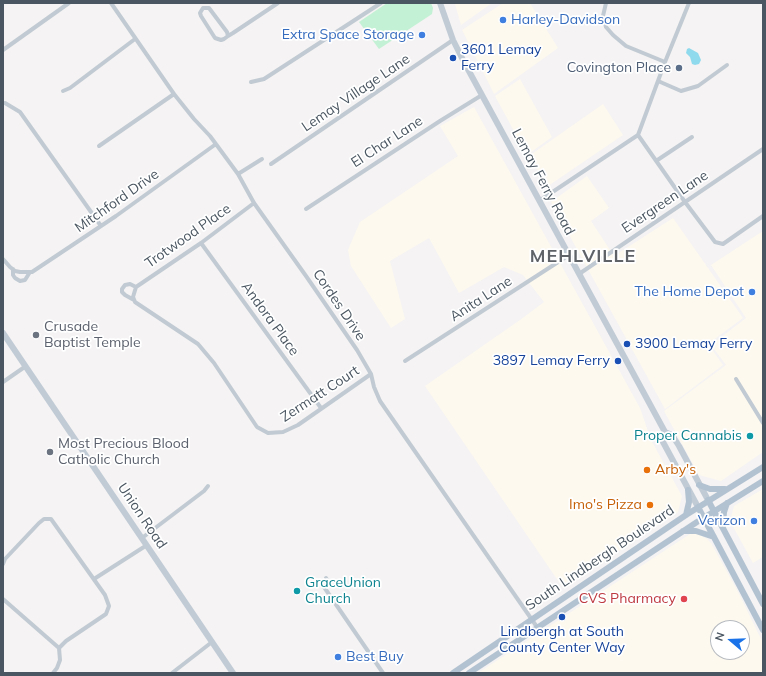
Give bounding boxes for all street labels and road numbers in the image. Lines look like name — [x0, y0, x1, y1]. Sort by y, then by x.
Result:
street label: Lemay Village Lane — [299, 51, 413, 135]
street label: El Char Lane — [348, 113, 426, 171]
street label: Lemay Ferry Road — [508, 126, 578, 238]
street label: Mitchford Drive — [72, 166, 162, 236]
street label: Evergreen Lane — [619, 167, 711, 237]
street label: Trotwood Place — [142, 200, 234, 272]
street label: Cordes Drive — [309, 266, 369, 344]
street label: Anita Lane — [447, 273, 515, 325]
street label: Andora Place — [238, 279, 302, 359]
street label: Zermatt Court — [278, 362, 362, 426]
street label: Union Road — [114, 480, 170, 552]
street label: South Lindbergh Boulevard — [522, 502, 678, 614]

